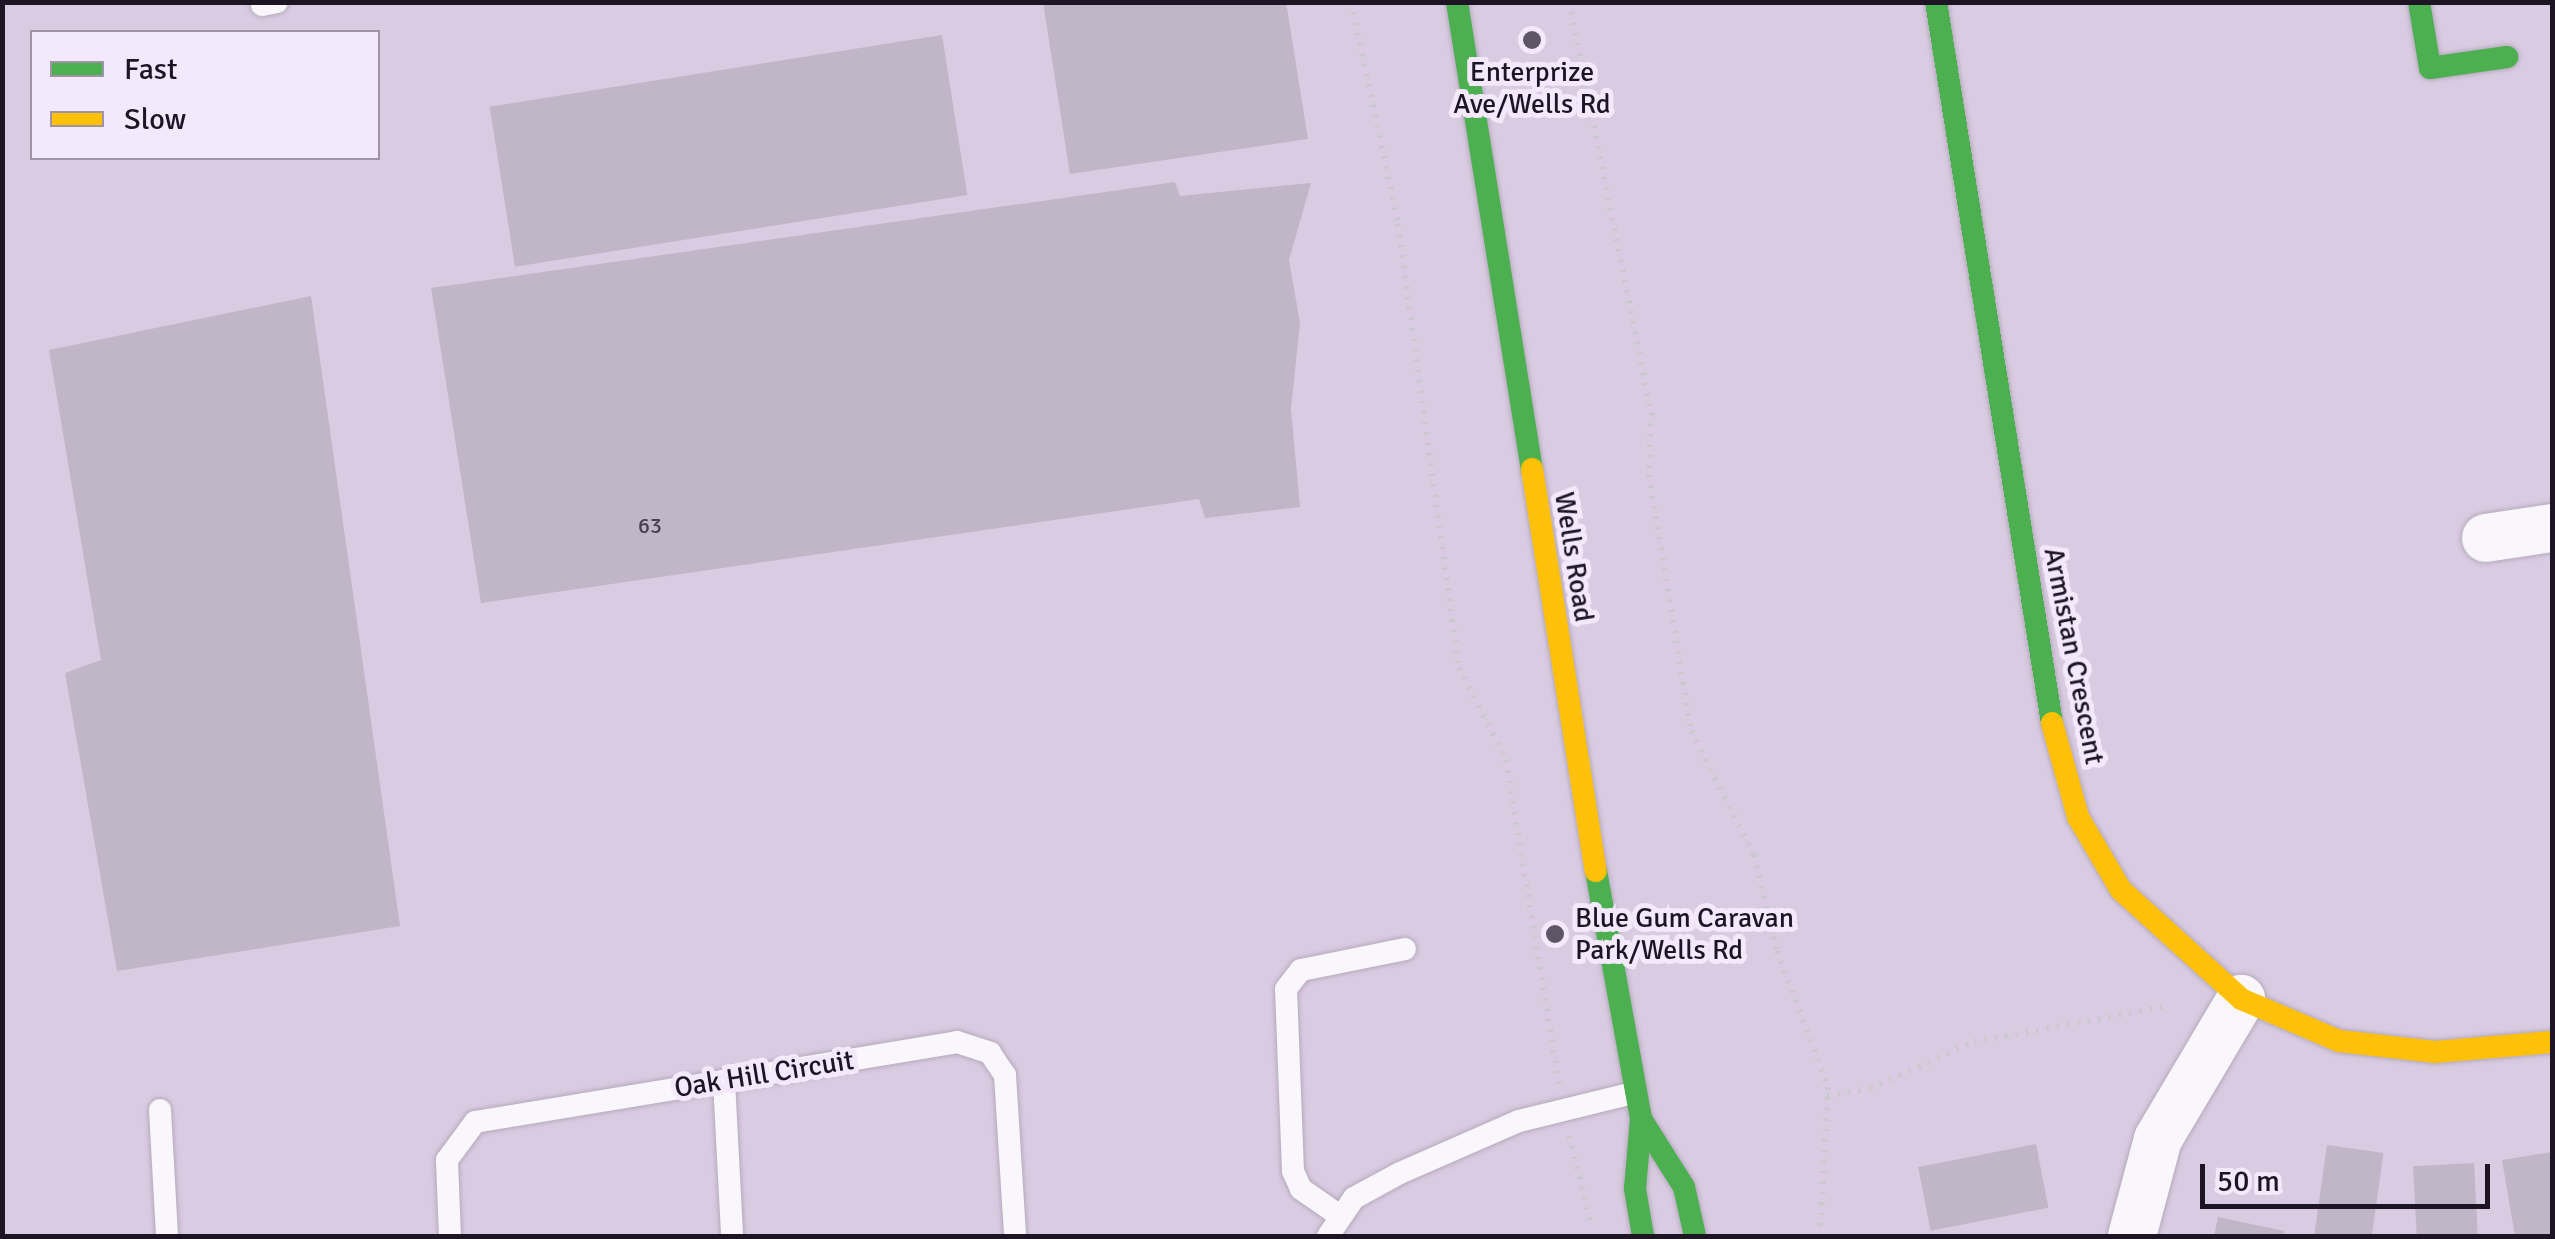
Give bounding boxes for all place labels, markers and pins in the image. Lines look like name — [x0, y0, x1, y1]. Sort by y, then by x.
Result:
marker: Enterprize Ave/Wells Rd — [1521, 29, 1543, 51]
place label: Enterprize Ave/Wells Rd — [1453, 55, 1611, 121]
place label: Blue Gum Caravan Park/Wells Rd — [1575, 901, 1794, 967]
marker: Blue Gum Caravan Park/Wells Rd — [1544, 923, 1566, 945]

